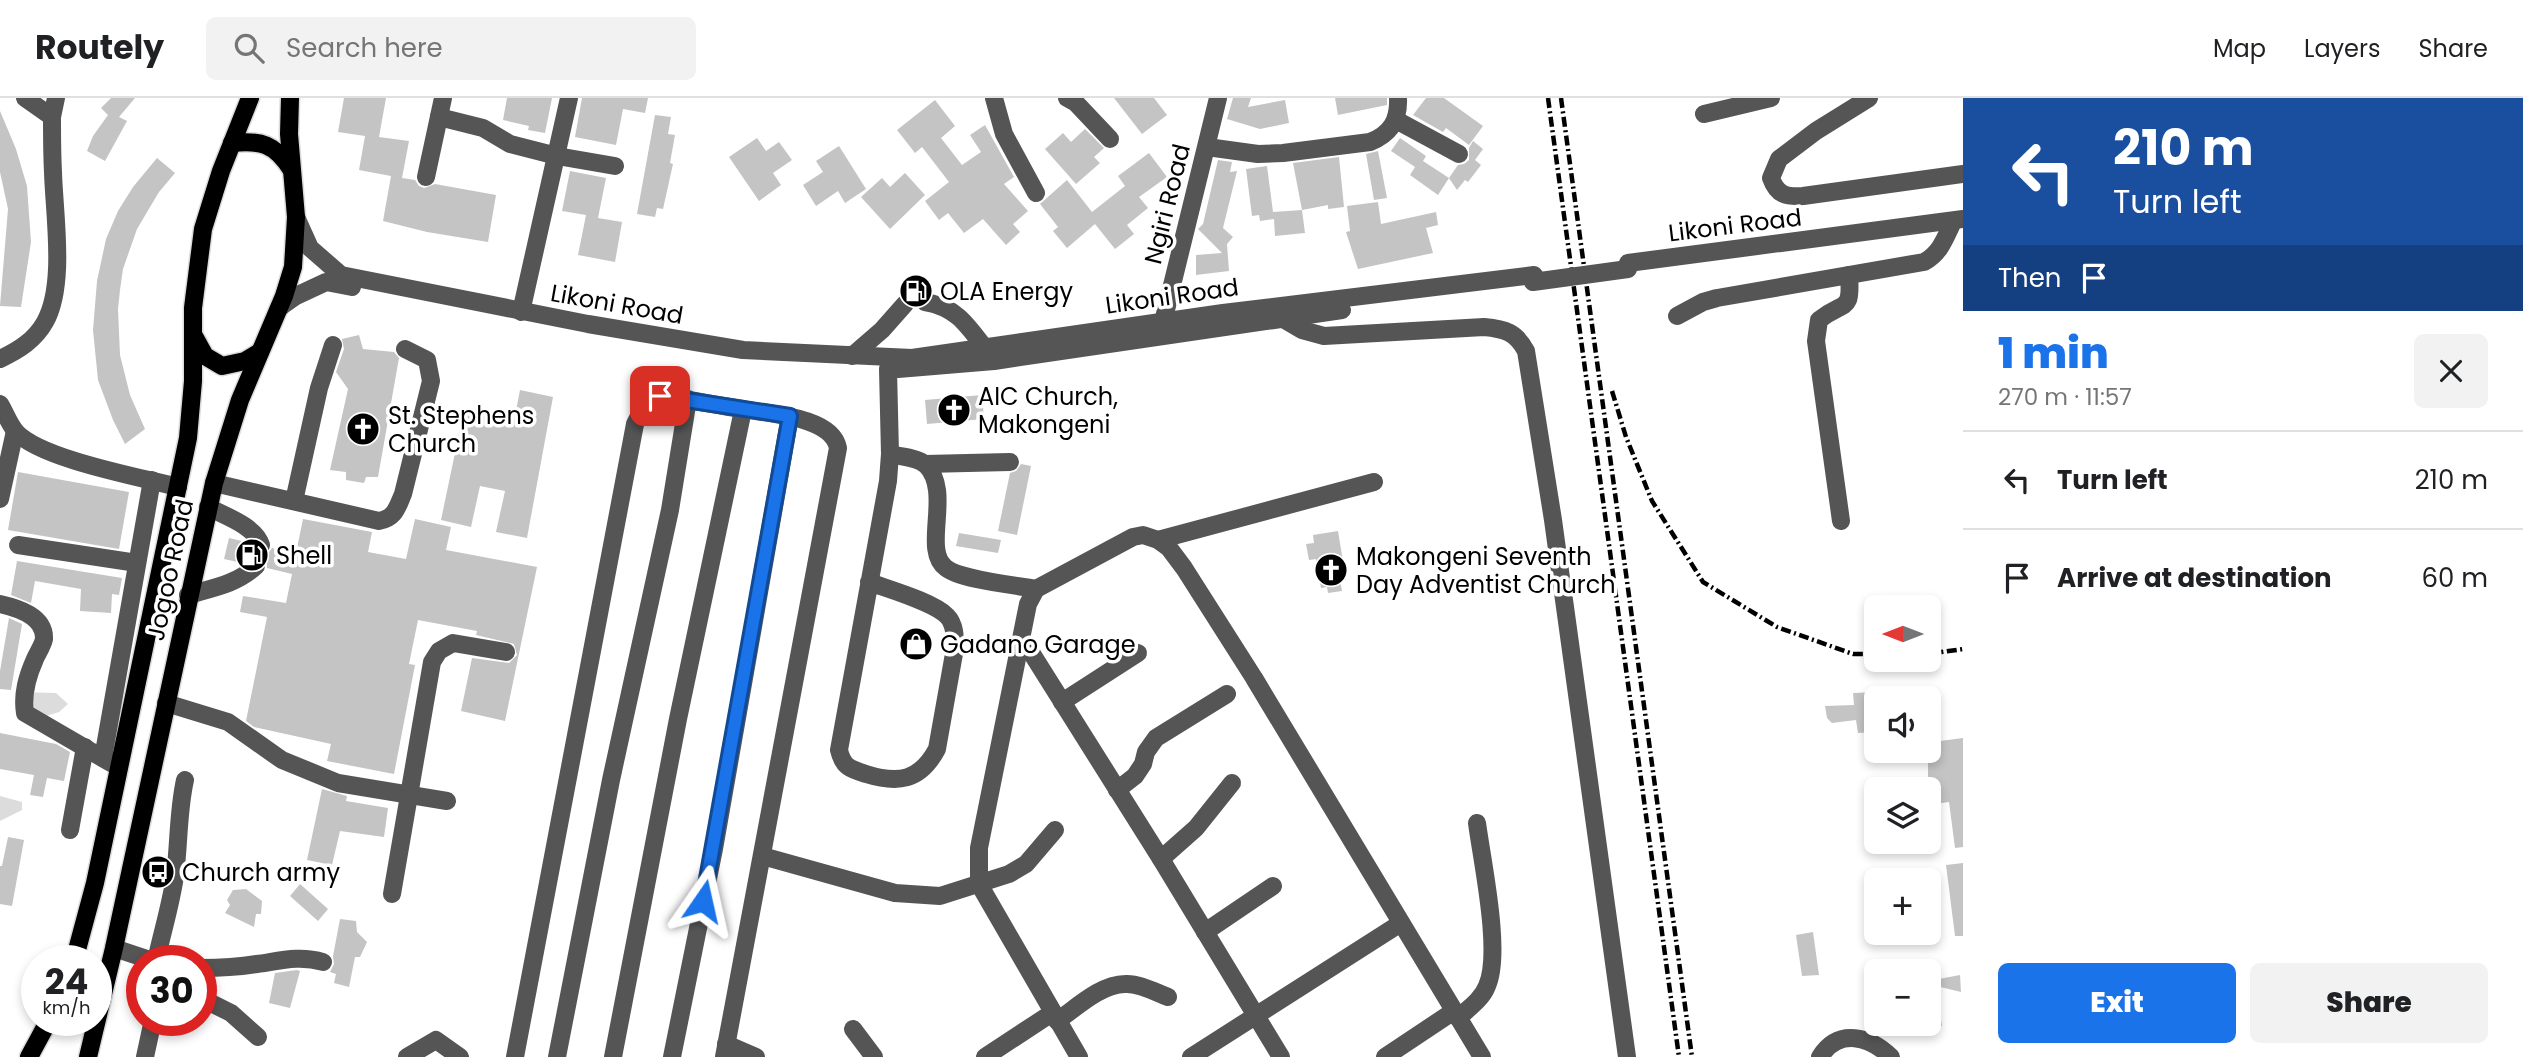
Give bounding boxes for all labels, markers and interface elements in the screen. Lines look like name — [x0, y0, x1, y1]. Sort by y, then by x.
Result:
search box — [206, 17, 696, 80]
text: Routely — [35, 24, 164, 71]
icon: search — [230, 29, 268, 67]
text: Search here — [286, 30, 443, 66]
text: Map — [2213, 32, 2266, 65]
text: Layers — [2304, 32, 2380, 65]
text: Share — [2418, 32, 2488, 65]
text: 210 m — [2113, 114, 2254, 182]
icon: left — [1998, 126, 2089, 217]
street label: Ngiri Road — [1136, 140, 1198, 268]
text: Turn left — [2113, 179, 2242, 224]
street label: Likoni Road — [1666, 200, 1804, 250]
icon: arrive — [2075, 259, 2113, 297]
text: Then — [1998, 260, 2061, 296]
street label: Likoni Road — [1103, 270, 1241, 322]
fuel station icon: OLA Energy — [897, 272, 935, 310]
place label: OLA Energy — [940, 275, 1074, 308]
street label: Likoni Road — [548, 276, 686, 332]
text: 1 min — [1998, 324, 2109, 383]
button: close — [2414, 334, 2488, 408]
pin — [630, 366, 690, 426]
icon: arrive — [641, 377, 679, 415]
place label: AIC Church, Makongeni — [978, 380, 1118, 441]
text: 270 m · 11:57 — [1998, 381, 2132, 413]
church icon: AIC Church, Makongeni — [935, 391, 973, 429]
place label: St. Stephens Church — [388, 399, 534, 460]
church icon: St. Stephens Church — [344, 410, 382, 448]
icon: left — [1998, 461, 2036, 499]
text: Turn left — [2057, 462, 2168, 498]
text: 210 m — [2415, 462, 2488, 498]
street label: Jogoo Road — [139, 496, 201, 644]
fuel station icon: Shell — [233, 536, 271, 574]
place label: Shell — [276, 539, 332, 572]
place label: Makongeni Seventh Day Adventist Church — [1356, 540, 1616, 601]
church icon: Makongeni Seventh Day Adventist Church — [1312, 551, 1350, 589]
icon: arrive — [1998, 559, 2036, 597]
text: Arrive at destination — [2057, 560, 2332, 596]
text: 60 m — [2421, 560, 2488, 596]
north arrow — [1864, 595, 1941, 672]
map controls — [1864, 595, 1941, 1036]
shop icon: Gadano Garage — [897, 625, 935, 663]
place label: Gadano Garage — [940, 628, 1136, 661]
button: sound — [1864, 686, 1941, 763]
button: layers — [1864, 777, 1941, 854]
bus stop icon: Church army — [139, 853, 177, 891]
place label: Church army — [182, 856, 340, 889]
position arrow — [666, 864, 740, 938]
button: + — [1864, 868, 1941, 945]
speed limit sign: 30 — [126, 945, 217, 1036]
text: 24 — [45, 957, 88, 1006]
button: − — [1864, 959, 1941, 1036]
button: Exit — [1998, 963, 2236, 1043]
button: Share — [2250, 963, 2488, 1043]
text: km/h — [43, 995, 90, 1020]

